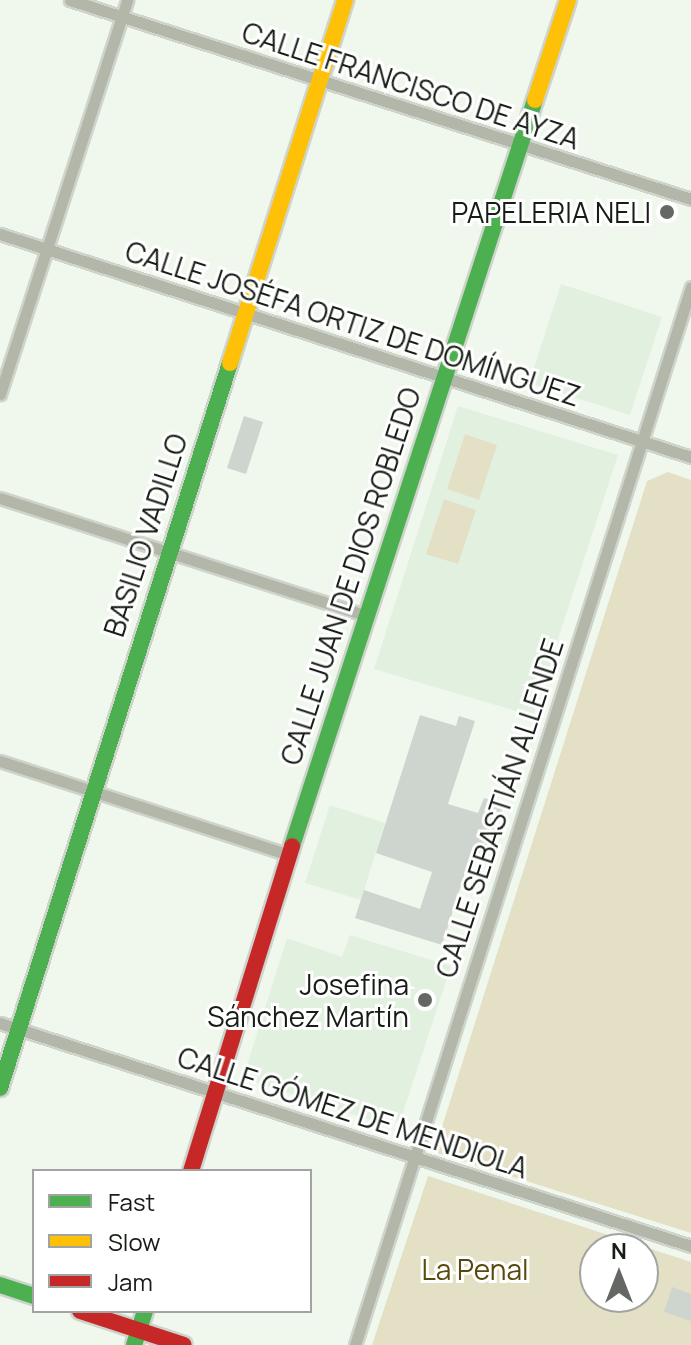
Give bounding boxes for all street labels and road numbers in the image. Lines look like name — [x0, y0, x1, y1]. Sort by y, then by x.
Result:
street label: CALLE FRANCISCO DE AYZA — [238, 15, 584, 155]
street label: CALLE JOSÉFA ORTIZ DE DOMÍNGUEZ — [121, 233, 585, 413]
street label: CALLE JUAN DE DIOS ROBLEDO — [273, 383, 427, 769]
street label: BASILIO VADILLO — [96, 429, 194, 641]
street label: CALLE SEBASTIÁN ALLENDE — [428, 634, 570, 982]
street label: CALLE GÓMEZ DE MENDIOLA — [174, 1039, 532, 1185]

